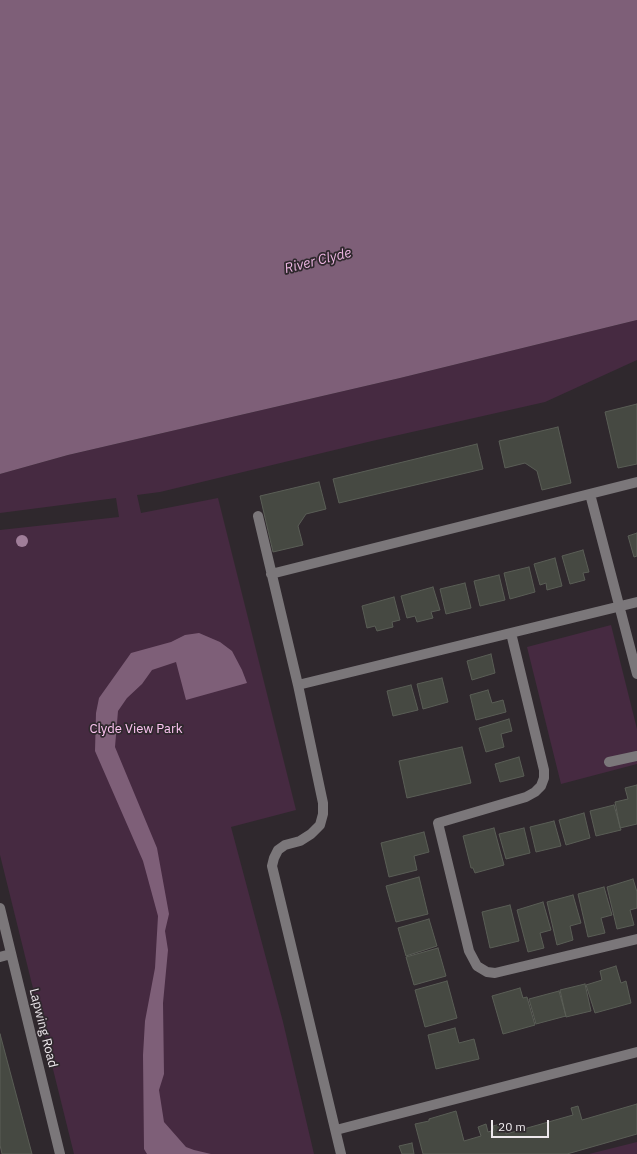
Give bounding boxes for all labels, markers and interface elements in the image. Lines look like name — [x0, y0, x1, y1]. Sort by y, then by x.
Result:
water label: River Clyde — [283, 245, 353, 277]
park label: Clyde View Park — [89, 721, 183, 737]
street label: Lapwing Road — [26, 987, 60, 1069]
scale bar — [493, 1112, 551, 1138]
text: 20 m — [498, 1119, 526, 1134]

